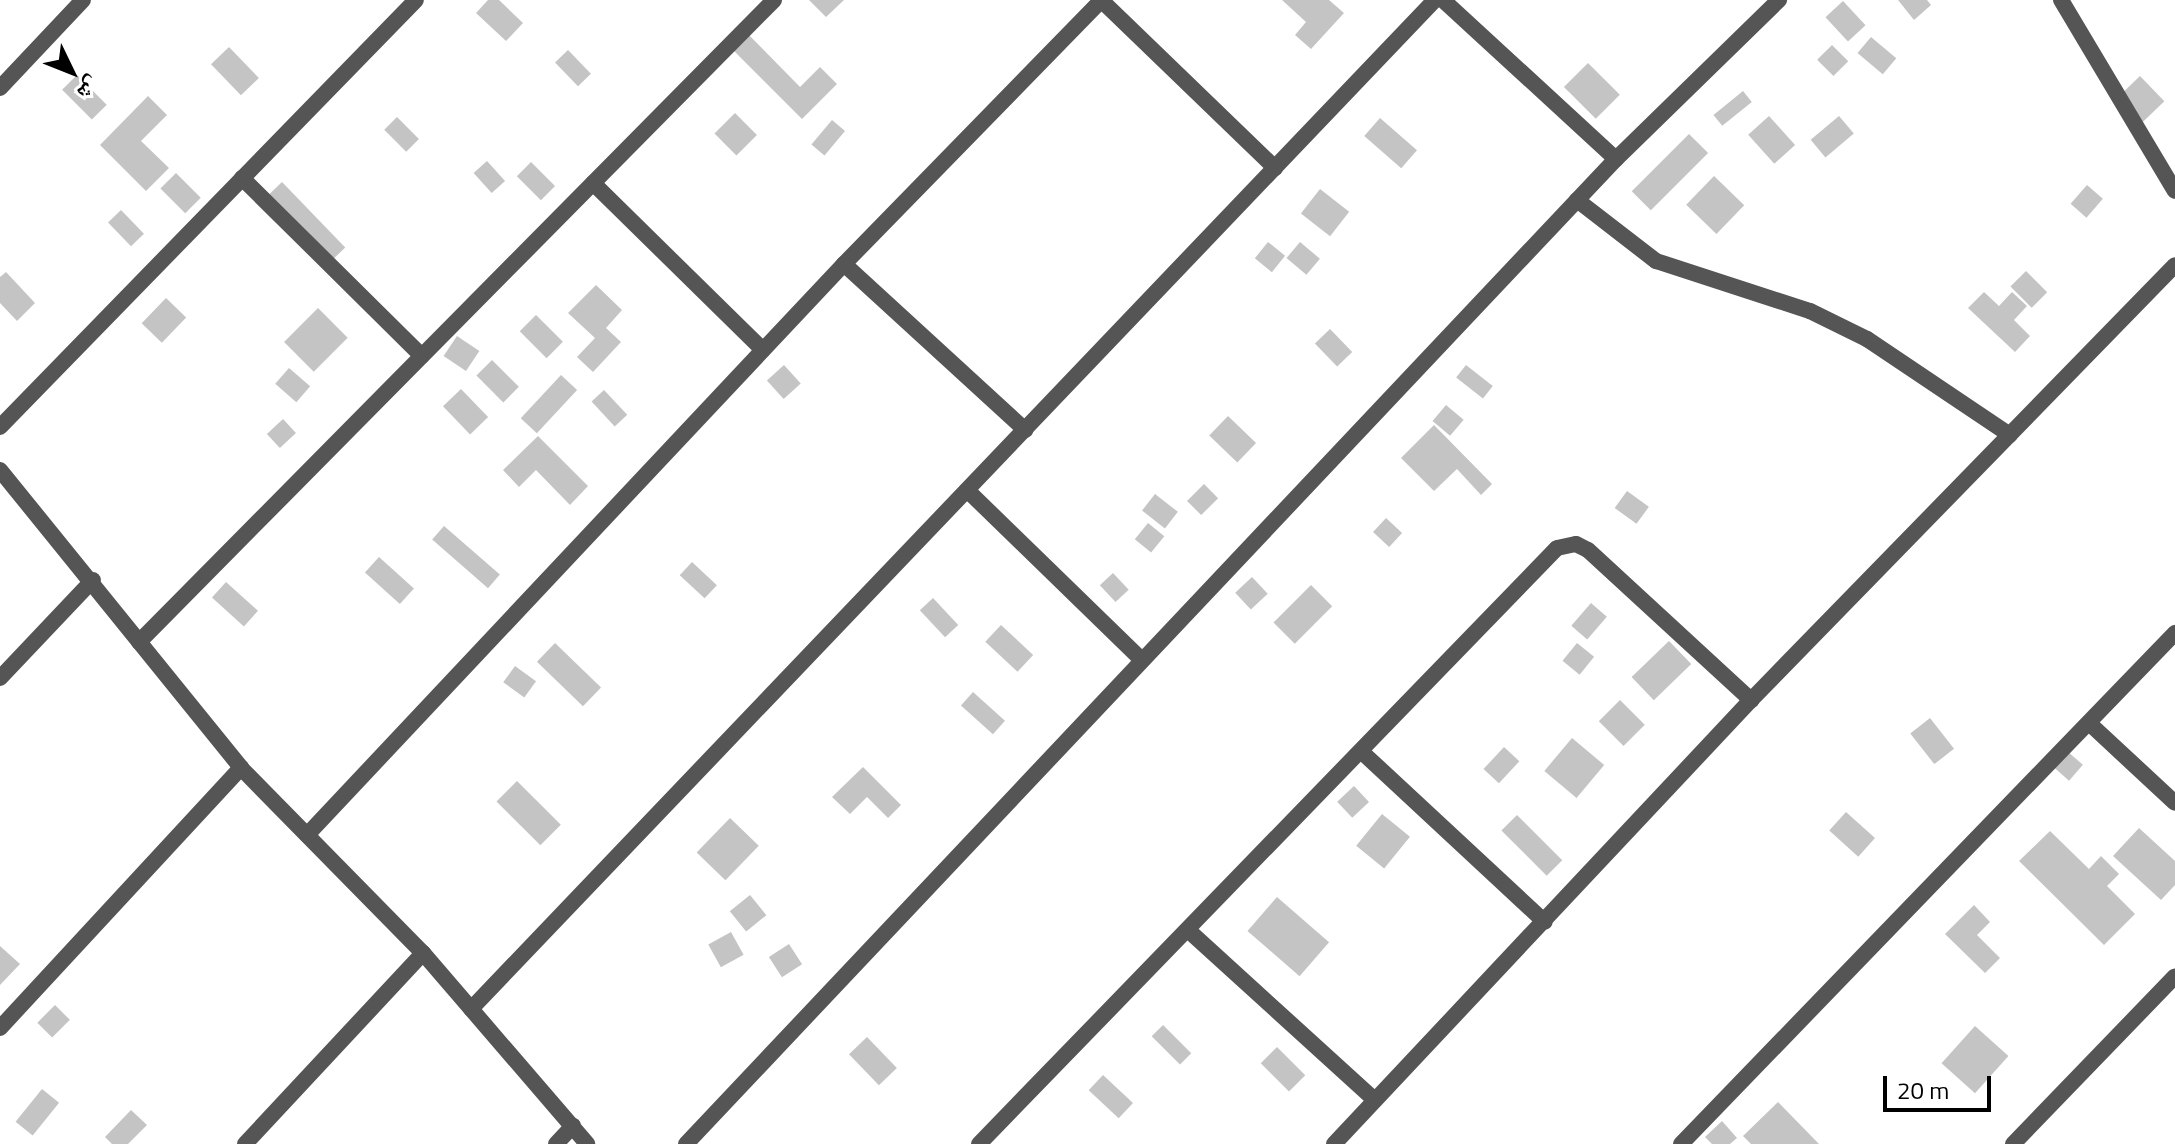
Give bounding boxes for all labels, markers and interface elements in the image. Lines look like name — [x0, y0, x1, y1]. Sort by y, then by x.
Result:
north arrow — [32, 32, 112, 112]
text: ش — [69, 68, 110, 108]
scale bar — [1887, 1060, 1995, 1110]
text: 20 m — [1897, 1072, 1949, 1108]

